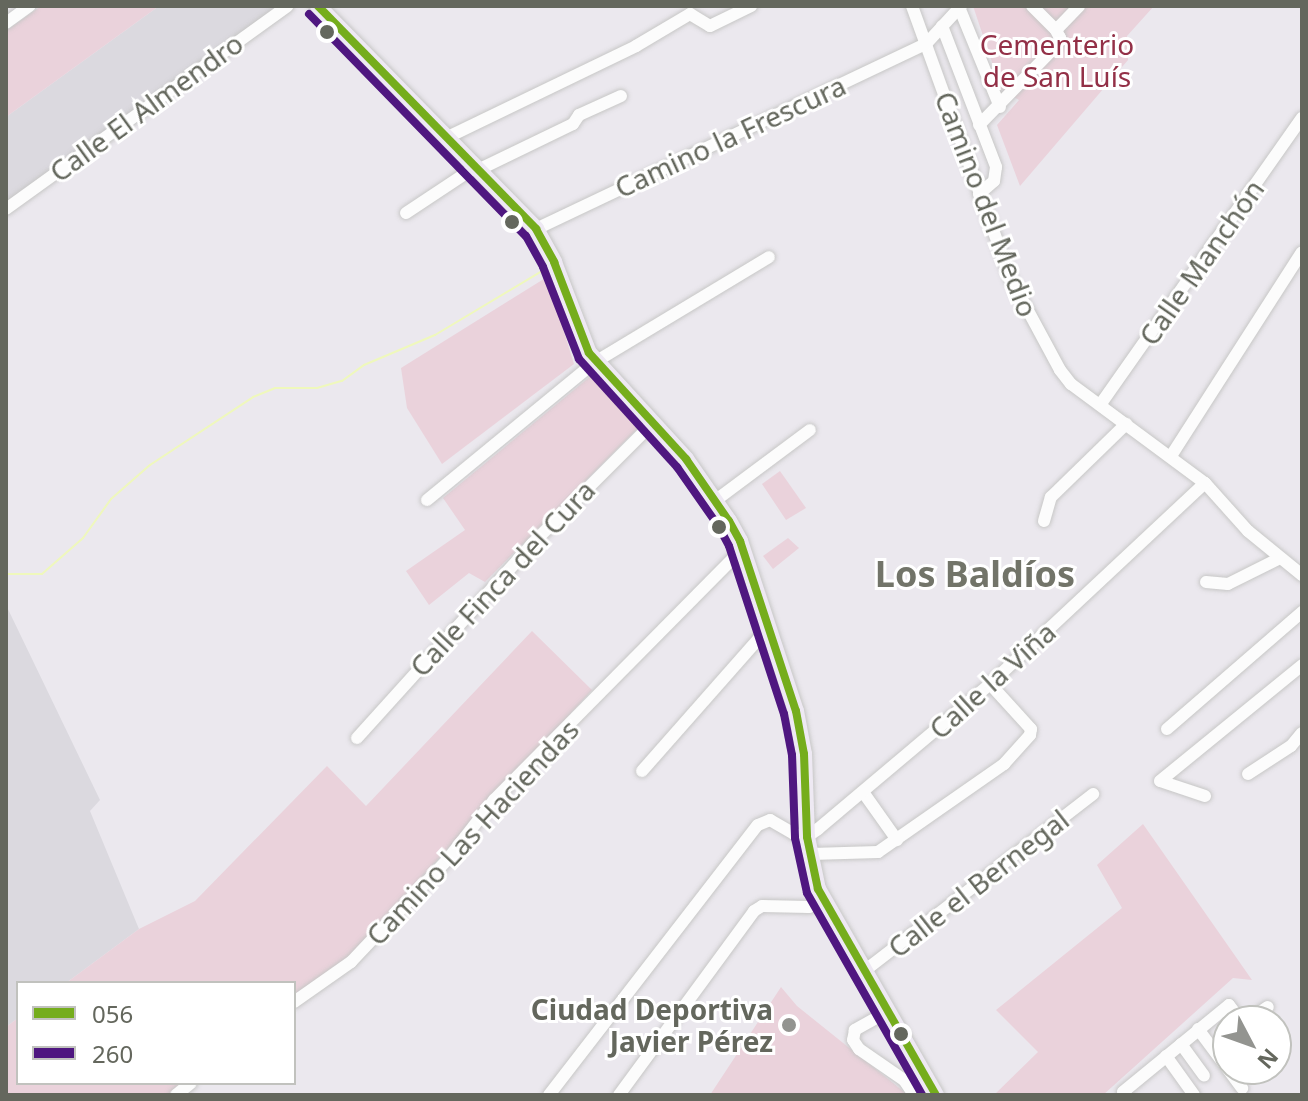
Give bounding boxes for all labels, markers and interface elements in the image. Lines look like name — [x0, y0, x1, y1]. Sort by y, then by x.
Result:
unlabelled marker — [319, 24, 335, 40]
street label: Calle El Almendro — [43, 26, 249, 188]
park label: Cementerio de San Luís — [980, 27, 1134, 93]
street label: Camino la Frescura — [609, 68, 851, 204]
street label: Camino del Medio — [929, 87, 1045, 321]
street label: Calle Manchón — [1132, 173, 1270, 351]
unlabelled marker — [504, 214, 520, 230]
street label: Calle Finca del Cura — [403, 473, 601, 683]
unlabelled marker — [711, 519, 727, 535]
district label: Los Baldíos — [875, 552, 1075, 596]
street label: Calle la Viña — [922, 615, 1062, 745]
street label: Camino Las Haciendas — [359, 712, 585, 952]
street label: Calle el Bernegal — [881, 802, 1075, 964]
legend — [16, 981, 296, 1085]
place label: Ciudad Deportiva Javier Pérez — [531, 992, 773, 1058]
text: 056 — [92, 997, 133, 1030]
north arrow — [1212, 1005, 1292, 1085]
marker: Ciudad Deportiva Javier Pérez — [780, 1016, 798, 1034]
unlabelled marker — [893, 1026, 909, 1042]
text: 260 — [92, 1037, 133, 1070]
text: N — [1251, 1043, 1286, 1076]

